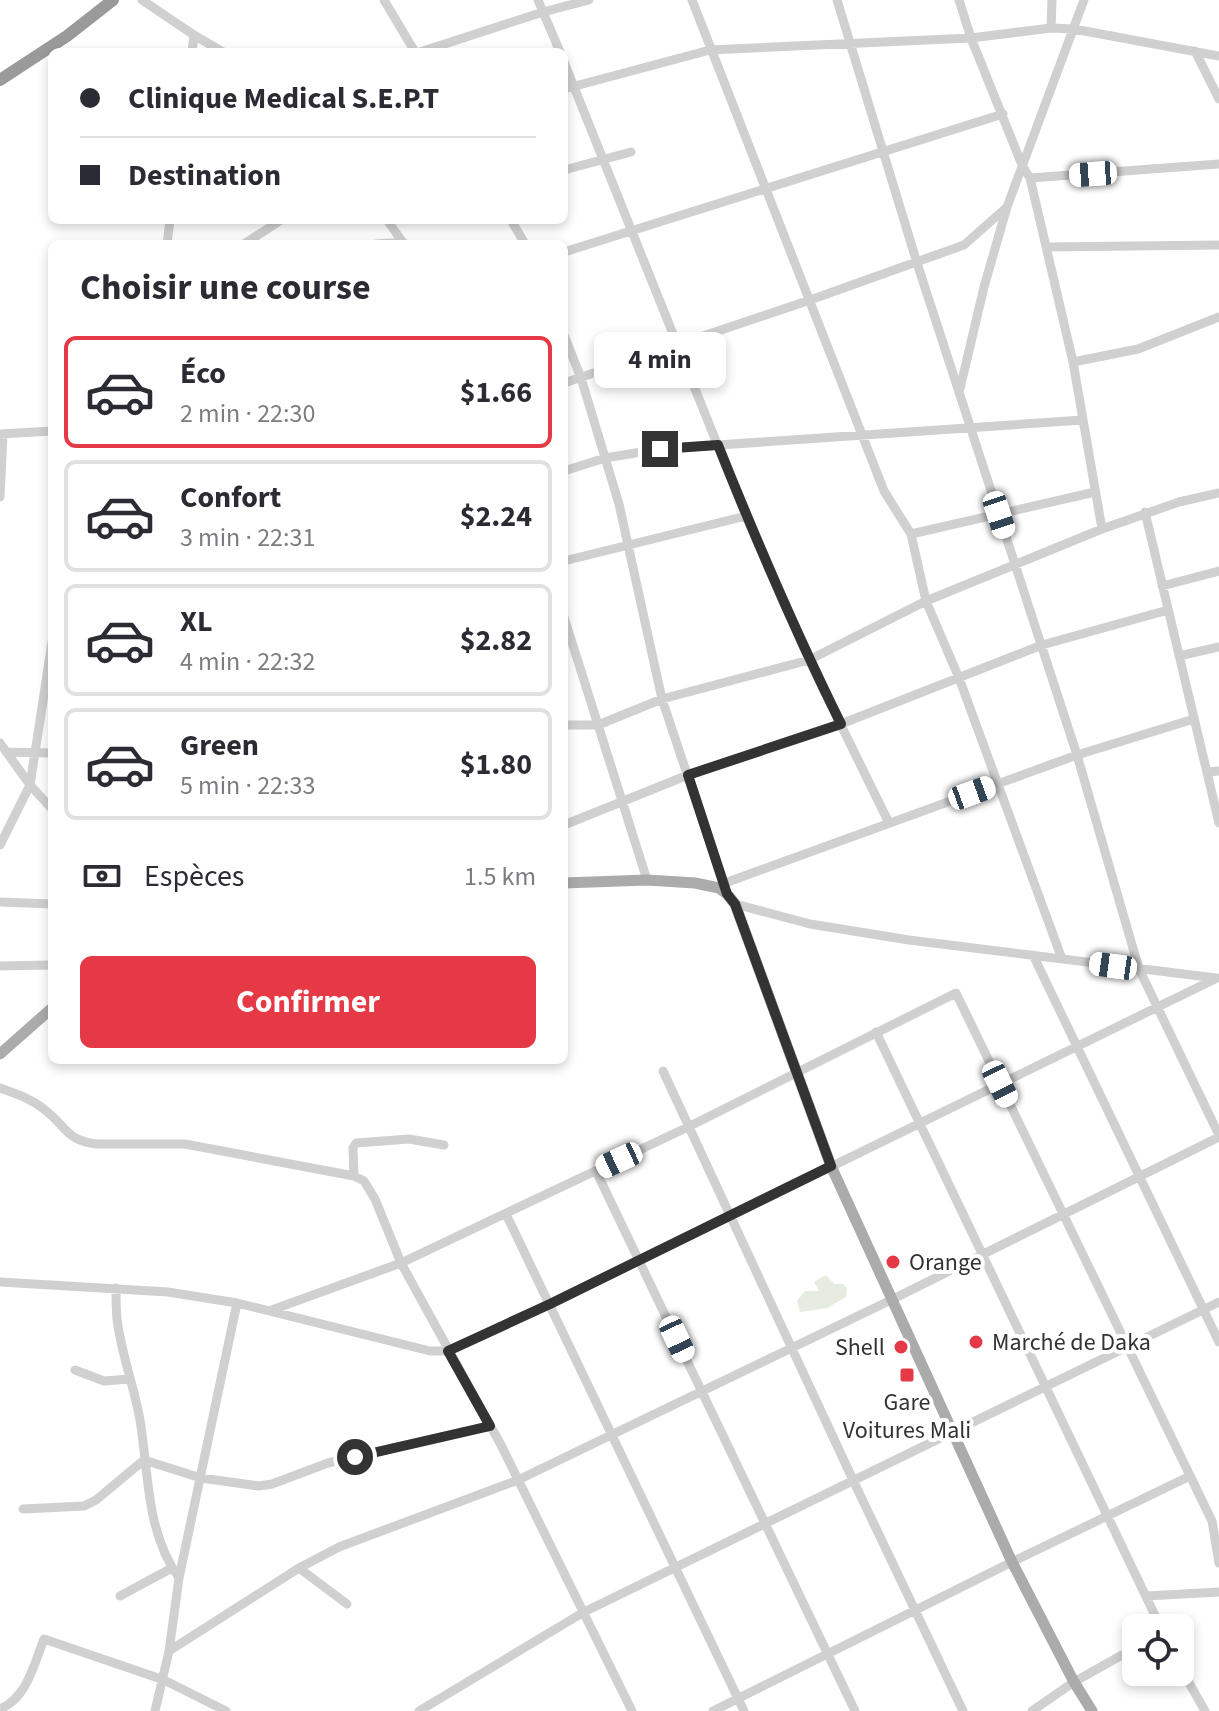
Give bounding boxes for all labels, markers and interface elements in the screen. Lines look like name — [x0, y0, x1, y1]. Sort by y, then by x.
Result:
text: Clinique Medical S.E.P.T — [128, 77, 439, 120]
text: Destination — [128, 154, 281, 197]
car — [1068, 160, 1118, 188]
text: Choisir une course — [80, 262, 371, 313]
callout: 4 min — [594, 333, 726, 389]
text: 4 min — [628, 341, 692, 378]
text: Éco — [180, 352, 226, 395]
icon: car — [84, 356, 156, 428]
text: $1.66 — [460, 371, 532, 414]
text: 2 min · 22:30 — [180, 395, 315, 432]
route end — [642, 431, 678, 467]
text: Confort — [180, 476, 281, 519]
icon: car — [84, 480, 156, 552]
car — [980, 488, 1018, 542]
text: $2.24 — [460, 495, 532, 538]
text: 3 min · 22:31 — [180, 519, 315, 556]
text: XL — [180, 600, 213, 643]
icon: car — [84, 604, 156, 676]
text: $2.82 — [460, 619, 532, 662]
text: 4 min · 22:32 — [180, 643, 315, 680]
text: Green — [180, 724, 259, 767]
icon: car — [84, 728, 156, 800]
text: $1.80 — [460, 743, 532, 786]
text: 5 min · 22:33 — [180, 767, 315, 804]
car — [945, 774, 999, 812]
icon: cash — [80, 854, 124, 898]
text: Espèces — [144, 855, 244, 898]
text: 1.5 km — [464, 858, 536, 895]
car — [1088, 951, 1138, 981]
button: Confirmer — [80, 956, 536, 1048]
car — [979, 1057, 1021, 1111]
car — [592, 1139, 646, 1181]
place label: Orange — [909, 1245, 982, 1280]
marker: Orange — [884, 1253, 902, 1271]
car — [656, 1312, 698, 1366]
place label: Marché de Daka — [992, 1325, 1151, 1360]
place label: Shell — [835, 1330, 885, 1365]
marker: Marché de Daka — [967, 1333, 985, 1351]
marker: Shell — [892, 1338, 910, 1356]
marker: Gare Voitures Mali — [898, 1366, 916, 1384]
place label: Gare Voitures Mali — [843, 1385, 971, 1448]
route start — [337, 1439, 373, 1475]
map controls — [1122, 1614, 1194, 1686]
button: locate — [1122, 1614, 1194, 1686]

